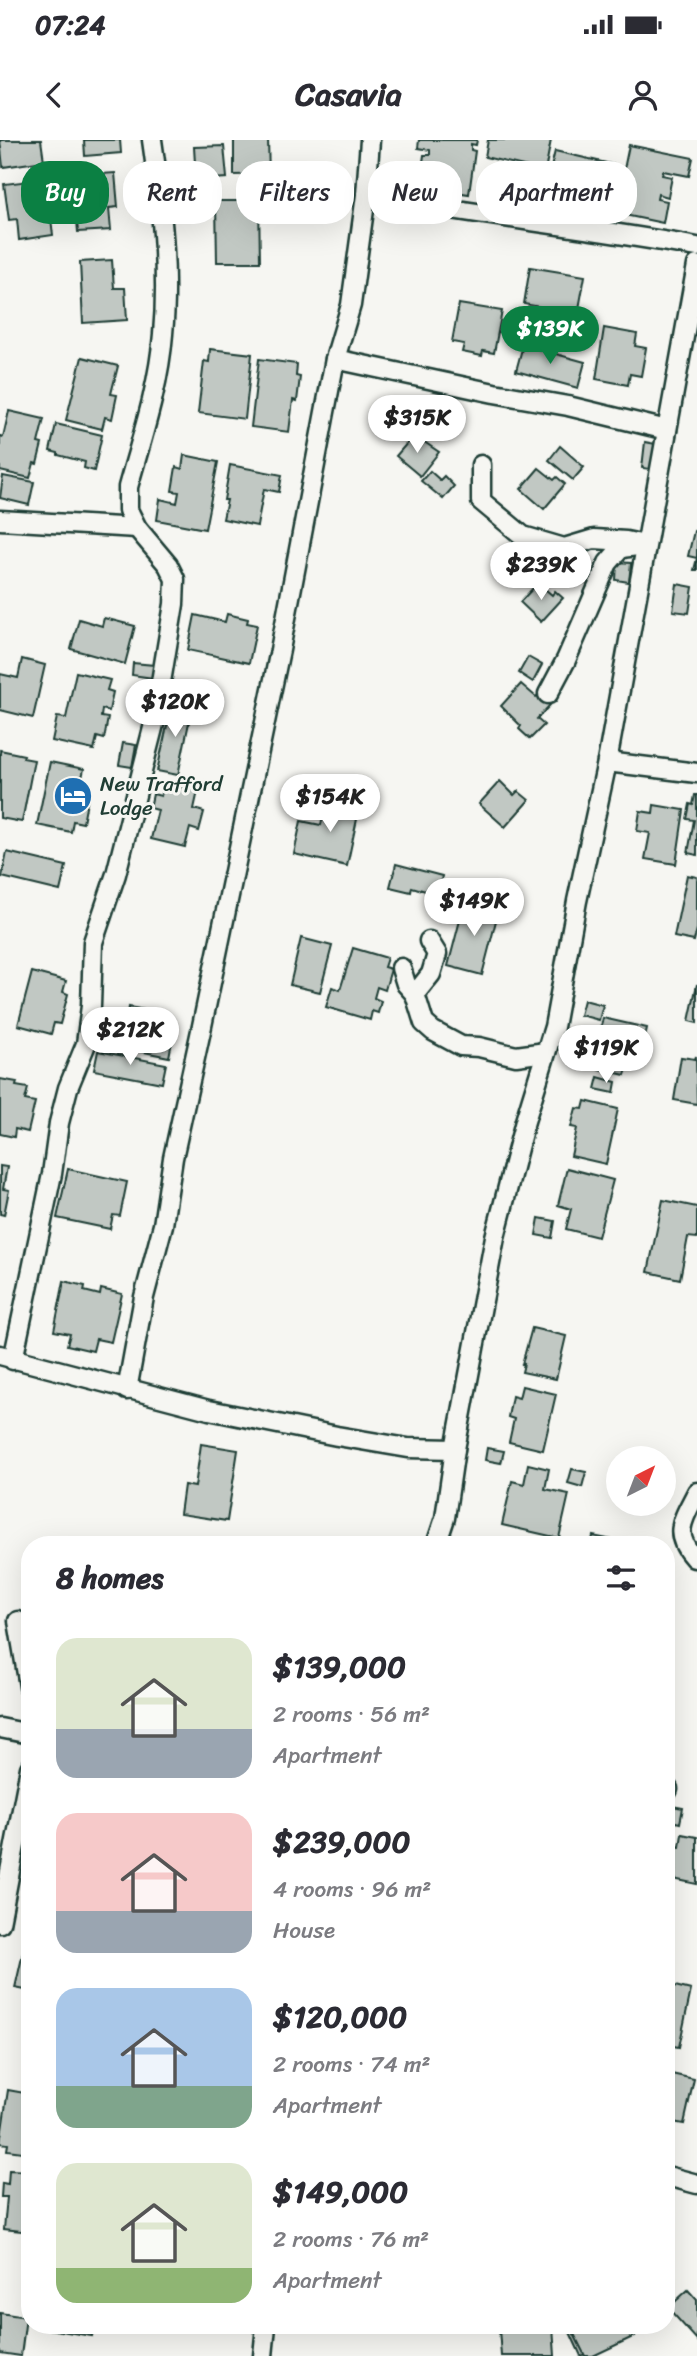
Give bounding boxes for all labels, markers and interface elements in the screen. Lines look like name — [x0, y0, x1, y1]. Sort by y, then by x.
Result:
text: 07:24 — [35, 2, 105, 48]
text: Casavia — [295, 66, 402, 123]
icon: back — [35, 76, 73, 114]
icon: person — [624, 76, 662, 114]
chip: Buy — [21, 161, 109, 224]
chip: Rent — [123, 161, 222, 224]
chip: Filters — [236, 161, 354, 224]
chip: New — [368, 161, 462, 224]
chip: Apartment — [476, 161, 637, 224]
pin: $139K — [501, 306, 599, 366]
text: $139K — [517, 308, 583, 349]
pin: $315K — [368, 396, 466, 455]
text: $315K — [384, 397, 450, 438]
pin: $239K — [492, 542, 590, 602]
text: $239K — [506, 544, 576, 585]
pin: $120K — [126, 680, 224, 739]
text: $120K — [141, 681, 209, 722]
place label: New Trafford Lodge — [100, 765, 224, 827]
pin: $154K — [281, 774, 379, 834]
hotel icon: New Trafford Lodge — [52, 775, 94, 817]
text: $154K — [296, 776, 364, 817]
pin: $149K — [425, 878, 523, 938]
text: $149K — [440, 880, 508, 921]
pin: $212K — [81, 1007, 179, 1067]
text: $212K — [97, 1009, 163, 1050]
pin: $119K — [557, 1026, 655, 1085]
text: $119K — [574, 1027, 638, 1068]
north arrow — [606, 1446, 676, 1516]
map controls — [606, 1446, 676, 1516]
text: 8 homes — [56, 1551, 164, 1605]
icon: filters — [602, 1559, 640, 1597]
text: $139,000 — [273, 1640, 406, 1694]
icon: home — [112, 1666, 196, 1750]
text: 2 rooms · 56 m² — [273, 1694, 430, 1735]
text: Apartment — [273, 1735, 382, 1776]
text: $239,000 — [273, 1815, 410, 1869]
icon: home — [112, 1841, 196, 1925]
text: 4 rooms · 96 m² — [273, 1869, 431, 1910]
text: House — [273, 1910, 335, 1951]
text: $120,000 — [273, 1990, 407, 2044]
icon: home — [112, 2016, 196, 2100]
text: 2 rooms · 74 m² — [273, 2044, 430, 2085]
text: Apartment — [273, 2085, 382, 2126]
text: $149,000 — [273, 2165, 408, 2219]
icon: home — [112, 2191, 196, 2275]
text: 2 rooms · 76 m² — [273, 2219, 429, 2260]
text: Apartment — [273, 2260, 382, 2301]

